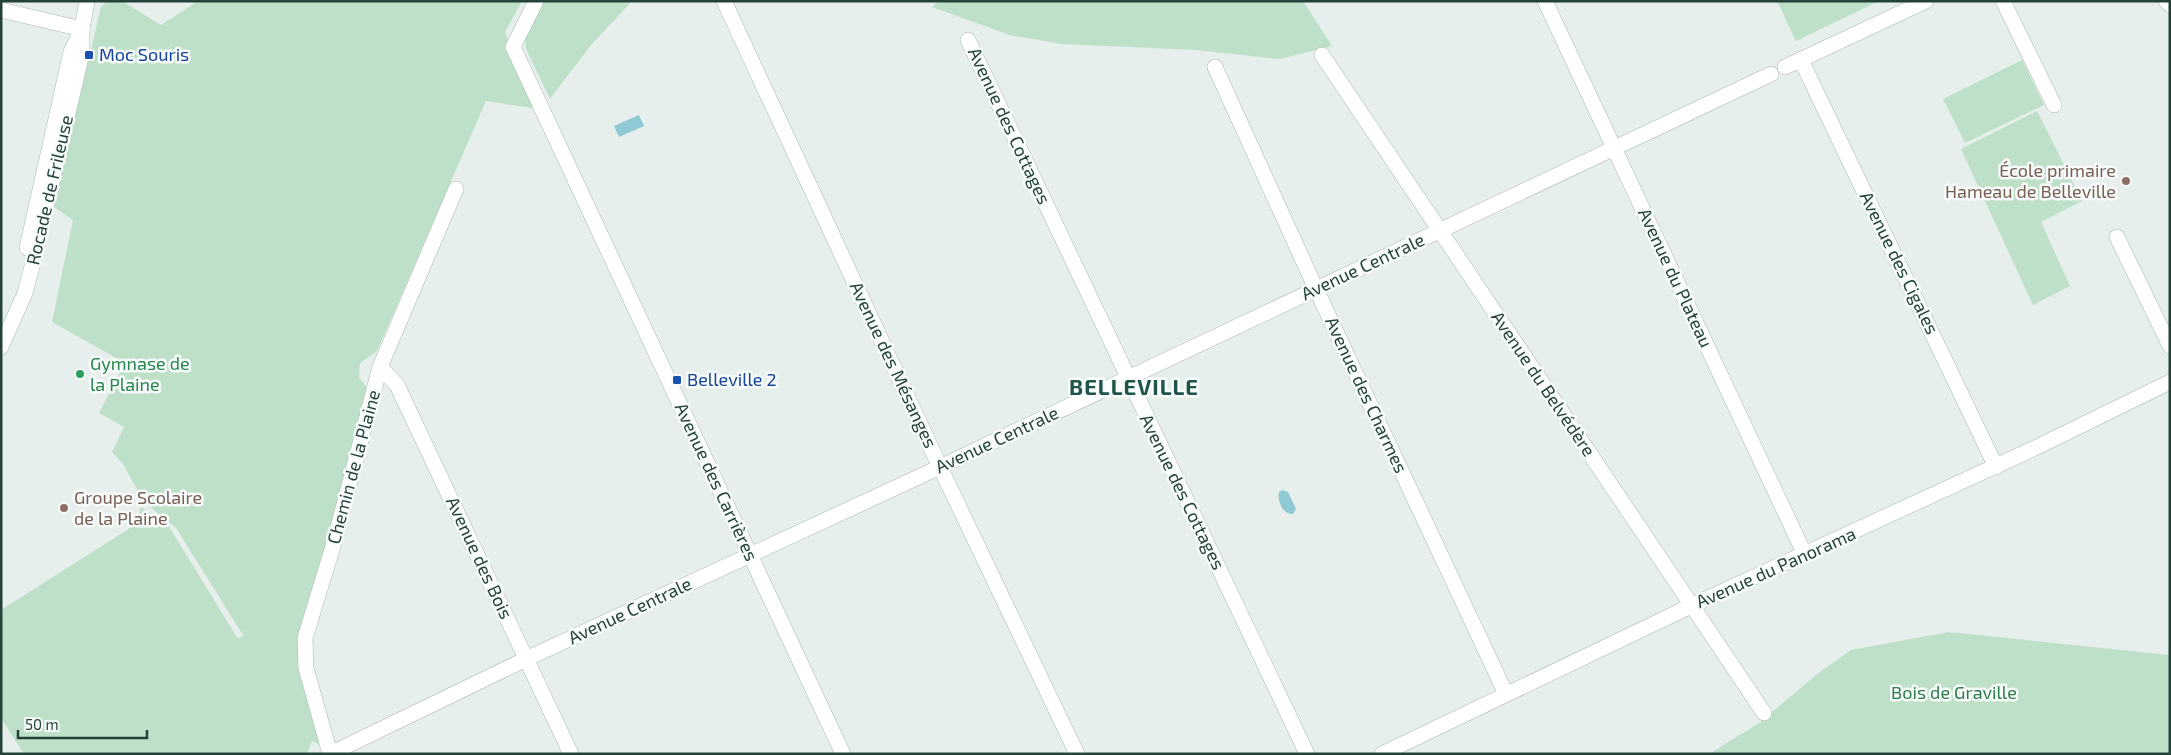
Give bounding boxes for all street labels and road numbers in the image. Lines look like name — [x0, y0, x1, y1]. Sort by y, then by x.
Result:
street label: Avenue des Cottages — [964, 44, 1056, 207]
street label: Rocade de Frileuse — [21, 113, 77, 267]
street label: Avenue des Cigales — [1856, 188, 1944, 338]
street label: Avenue du Plateau — [1634, 204, 1718, 351]
street label: Avenue Centrale — [1297, 228, 1428, 304]
street label: Avenue des Mésanges — [846, 278, 942, 451]
street label: Avenue du Belvédère — [1487, 307, 1601, 460]
street label: Avenue des Charmes — [1321, 313, 1413, 476]
street label: Chemin de la Plaine — [322, 387, 384, 546]
street label: Avenue des Carrières — [671, 399, 763, 564]
street label: Avenue Centrale — [931, 401, 1062, 477]
street label: Avenue des Cottages — [1136, 410, 1230, 573]
street label: Avenue des Bois — [442, 493, 518, 622]
street label: Avenue du Panorama — [1692, 522, 1859, 612]
street label: Avenue Centrale — [564, 572, 695, 648]

